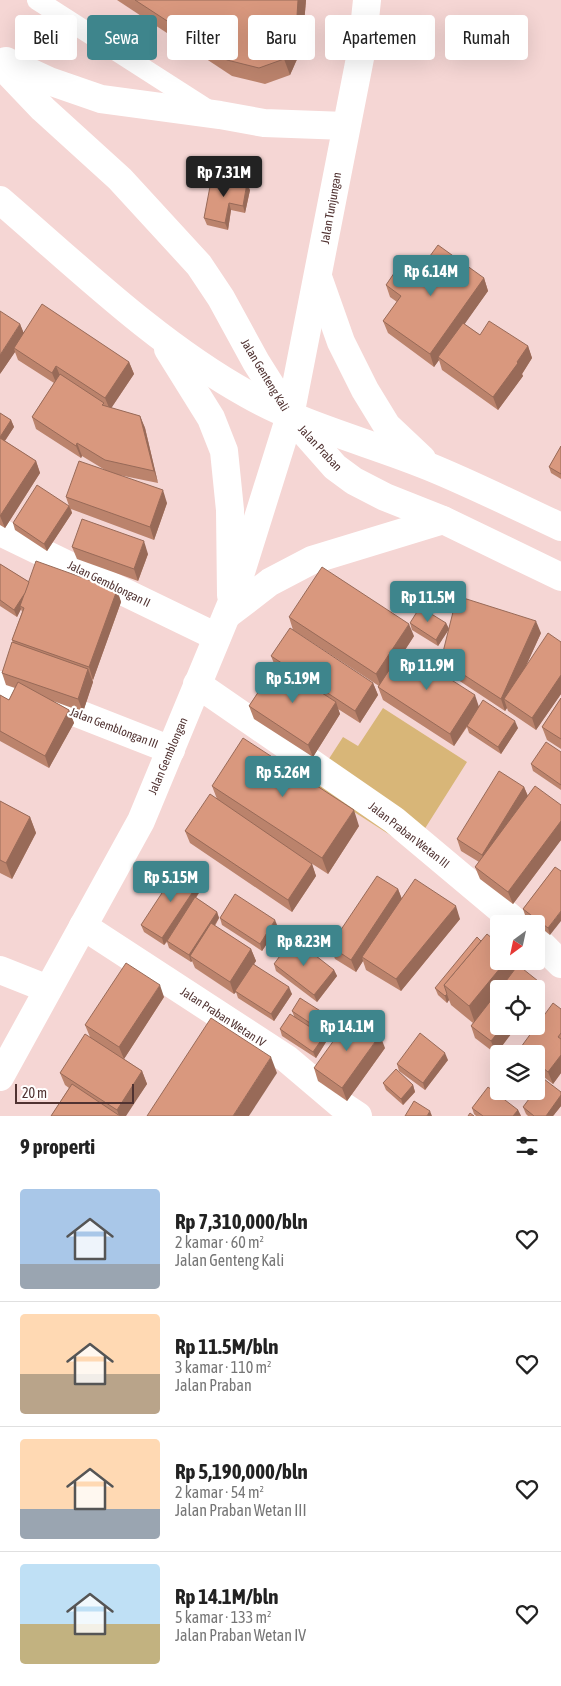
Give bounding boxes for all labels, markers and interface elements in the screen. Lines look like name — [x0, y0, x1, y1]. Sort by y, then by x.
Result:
chip: Beli — [15, 15, 77, 60]
chip: Sewa — [87, 15, 157, 60]
chip: Filter — [167, 15, 238, 60]
chip: Baru — [248, 15, 315, 60]
chip: Apartemen — [325, 15, 435, 60]
chip: Rumah — [445, 15, 528, 60]
pin: Rp 7.31M — [172, 156, 276, 198]
text: Rp 7.31M — [197, 163, 251, 181]
street label: Jalan Tunjungan — [318, 171, 344, 245]
pin: Rp 6.14M — [379, 254, 483, 297]
text: Rp 6.14M — [404, 262, 458, 280]
street label: Jalan Genteng Kali — [238, 336, 292, 414]
street label: Jalan Praban — [295, 422, 345, 474]
street label: Jalan Gemblongan II — [65, 558, 153, 610]
pin: Rp 11.5M — [376, 580, 480, 623]
text: Rp 11.5M — [401, 588, 455, 606]
pin: Rp 11.9M — [375, 648, 479, 691]
text: Rp 11.9M — [400, 656, 454, 674]
pin: Rp 5.19M — [241, 662, 345, 704]
text: Rp 5.19M — [266, 669, 320, 687]
street label: Jalan Gemblongan III — [68, 705, 160, 751]
street label: Jalan Gemblongan — [145, 715, 191, 797]
pin: Rp 5.26M — [231, 756, 335, 798]
text: Rp 5.26M — [256, 763, 310, 781]
street label: Jalan Praban Wetan III — [366, 799, 452, 871]
pin: Rp 5.15M — [119, 860, 223, 903]
text: Rp 5.15M — [144, 868, 198, 886]
north arrow — [490, 915, 545, 970]
map controls — [490, 915, 545, 1100]
pin: Rp 8.23M — [252, 924, 356, 967]
text: Rp 8.23M — [277, 932, 331, 950]
button: locate — [490, 980, 545, 1035]
street label: Jalan Praban Wetan IV — [178, 984, 268, 1050]
pin: Rp 14.1M — [295, 1010, 399, 1052]
text: Rp 14.1M — [320, 1017, 374, 1035]
button: layers — [490, 1045, 545, 1100]
scale bar — [15, 1081, 134, 1104]
text: 20 m — [22, 1085, 47, 1101]
icon: filters — [513, 1132, 541, 1160]
text: 9 properti — [20, 1134, 95, 1158]
icon: home — [60, 1209, 120, 1269]
text: Rp 7,310,000/bln — [175, 1209, 308, 1233]
icon: heart — [513, 1225, 541, 1253]
text: 2 kamar · 60 m² — [175, 1233, 264, 1251]
text: Jalan Genteng Kali — [175, 1251, 284, 1269]
icon: home — [60, 1334, 120, 1394]
text: Rp 11.5M/bln — [175, 1334, 279, 1358]
icon: heart — [513, 1350, 541, 1378]
text: 3 kamar · 110 m² — [175, 1358, 271, 1376]
text: Jalan Praban — [175, 1376, 252, 1394]
icon: home — [60, 1459, 120, 1519]
text: Rp 5,190,000/bln — [175, 1459, 308, 1483]
icon: heart — [513, 1475, 541, 1503]
text: 2 kamar · 54 m² — [175, 1483, 264, 1501]
text: Jalan Praban Wetan III — [175, 1501, 306, 1519]
icon: home — [60, 1584, 120, 1644]
text: Rp 14.1M/bln — [175, 1584, 279, 1608]
icon: heart — [513, 1600, 541, 1628]
text: 5 kamar · 133 m² — [175, 1608, 271, 1626]
text: Jalan Praban Wetan IV — [175, 1626, 306, 1644]

